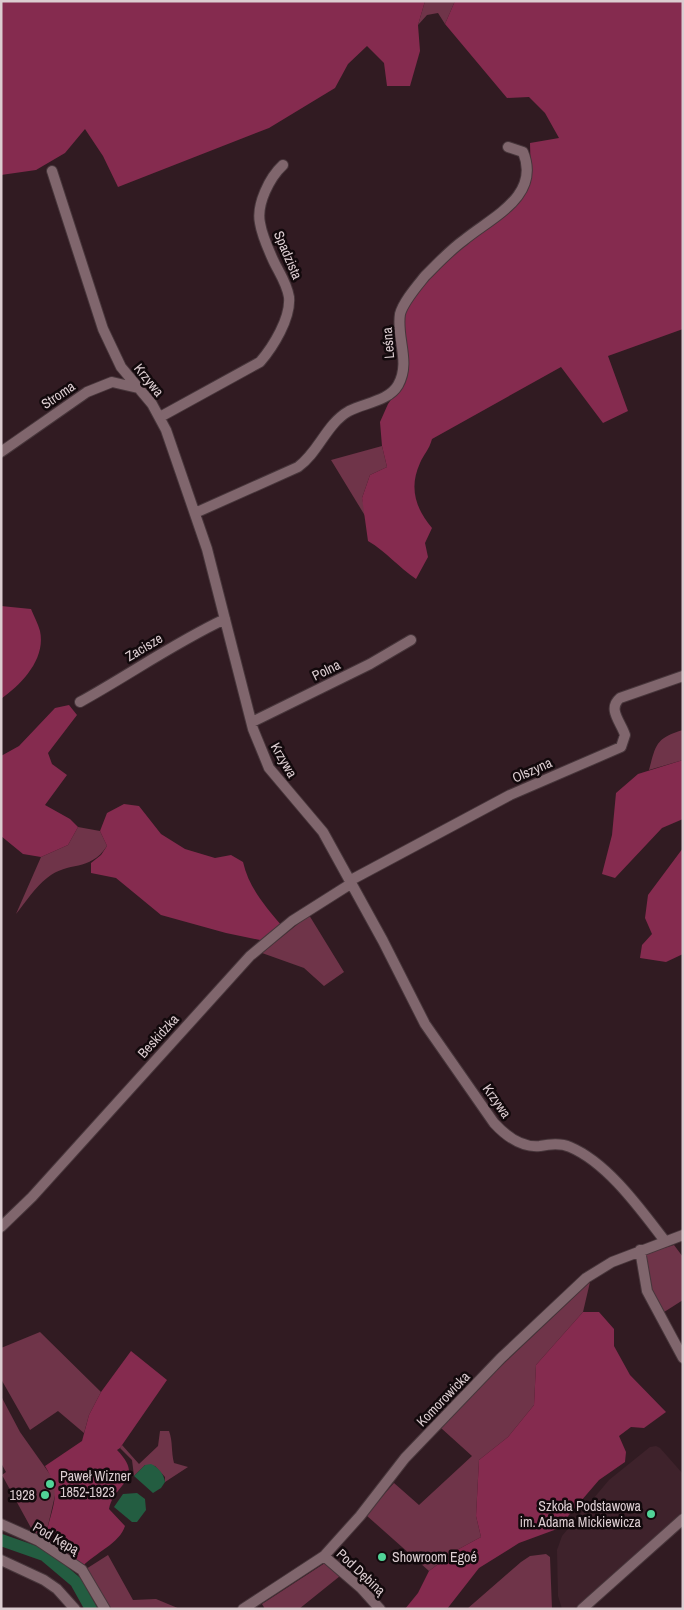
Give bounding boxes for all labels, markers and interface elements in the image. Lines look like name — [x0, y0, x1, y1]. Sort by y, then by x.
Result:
street label: Spadzista — [270, 228, 306, 283]
street label: Leśna — [378, 326, 398, 359]
street label: Krzywa — [130, 360, 168, 401]
street label: Stroma — [38, 377, 79, 413]
street label: Zacisze — [122, 629, 166, 665]
street label: Polna — [309, 655, 344, 685]
street label: Krzywa — [267, 739, 302, 781]
street label: Olszyna — [509, 753, 555, 787]
street label: Beskidzka — [134, 1010, 183, 1062]
street label: Krzywa — [479, 1080, 516, 1122]
street label: Komorowicka — [412, 1367, 474, 1430]
place label: Paweł Wizner 1852-1923 — [60, 1467, 131, 1501]
marker: Paweł Wizner 1852-1923 — [44, 1478, 56, 1490]
place label: 1928 — [9, 1486, 35, 1504]
marker: 1928 — [39, 1489, 51, 1501]
place label: Szkoła Podstawowa im. Adama Mickiewicza — [520, 1497, 642, 1531]
marker: Szkoła Podstawowa im. Adama Mickiewicza — [645, 1508, 657, 1520]
street label: Pod Kępą — [30, 1518, 83, 1559]
street label: Pod Dębiną — [333, 1545, 390, 1600]
place label: Showroom Egoé — [392, 1548, 477, 1566]
marker: Showroom Egoé — [376, 1551, 388, 1563]

